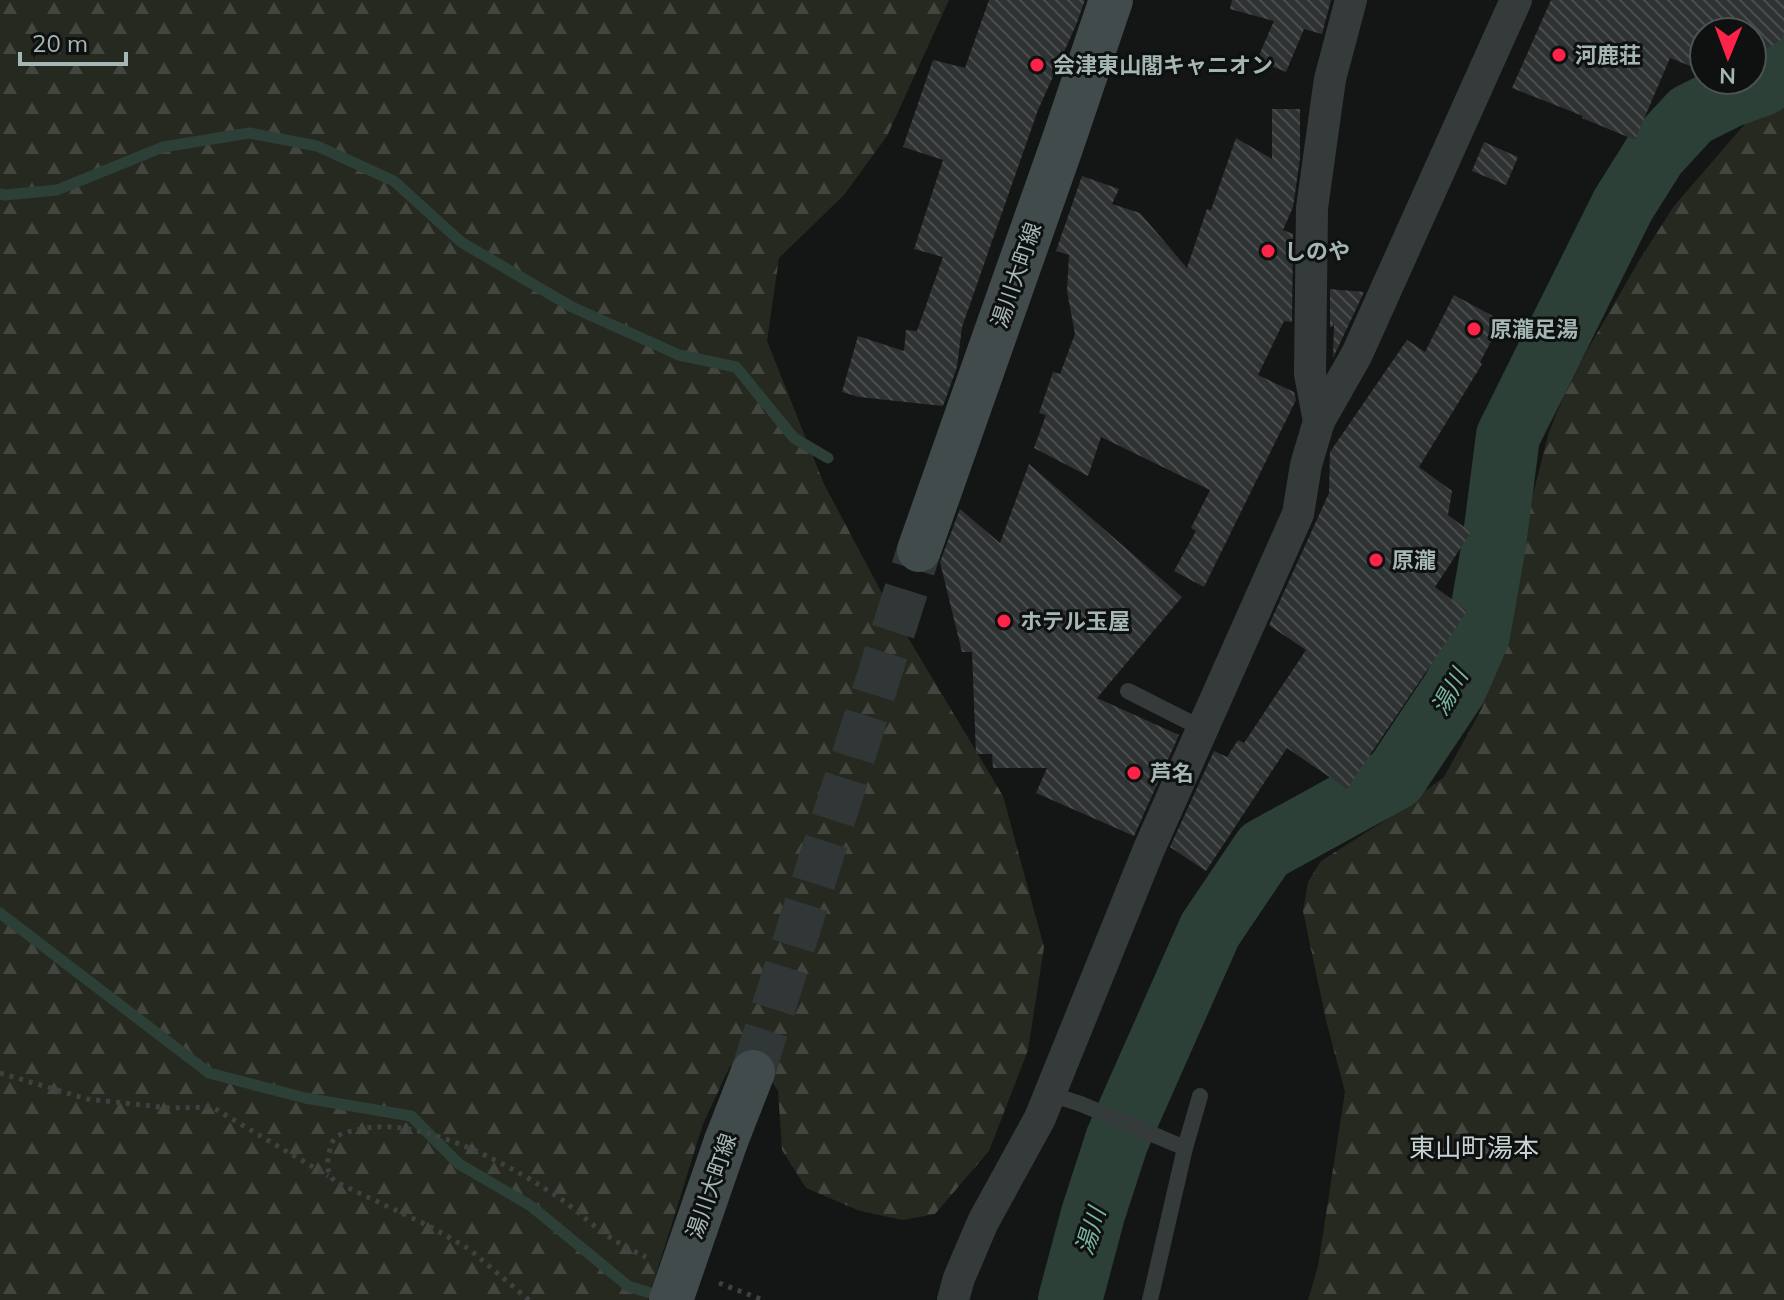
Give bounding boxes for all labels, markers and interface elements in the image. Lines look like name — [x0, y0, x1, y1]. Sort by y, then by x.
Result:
scale bar — [20, 16, 126, 66]
north arrow — [1688, 16, 1768, 96]
text: 20 m — [32, 28, 88, 58]
place label: 河鹿荘 — [1575, 41, 1641, 69]
marker: 河鹿荘 — [1550, 46, 1568, 64]
place label: 会津東山閣キャニオン — [1053, 51, 1273, 79]
marker: 会津東山閣キャニオン — [1028, 56, 1046, 74]
text: N — [1719, 62, 1736, 90]
street label: 湯川大町線 — [985, 218, 1047, 332]
place label: しのや — [1284, 237, 1350, 265]
marker: しのや — [1259, 242, 1277, 260]
place label: 原瀧足湯 — [1490, 315, 1578, 343]
marker: 原瀧足湯 — [1465, 320, 1483, 338]
place label: 原瀧 — [1392, 546, 1436, 574]
marker: 原瀧 — [1367, 551, 1385, 569]
place label: ホテル玉屋 — [1020, 607, 1130, 635]
marker: ホテル玉屋 — [995, 612, 1013, 630]
water label: 湯川 — [1424, 661, 1475, 720]
place label: 芦名 — [1150, 759, 1194, 787]
marker: 芦名 — [1125, 764, 1143, 782]
street label: 湯川大町線 — [680, 1129, 742, 1243]
district label: 東山町湯本 — [1409, 1131, 1539, 1164]
water label: 湯川 — [1069, 1201, 1112, 1258]

